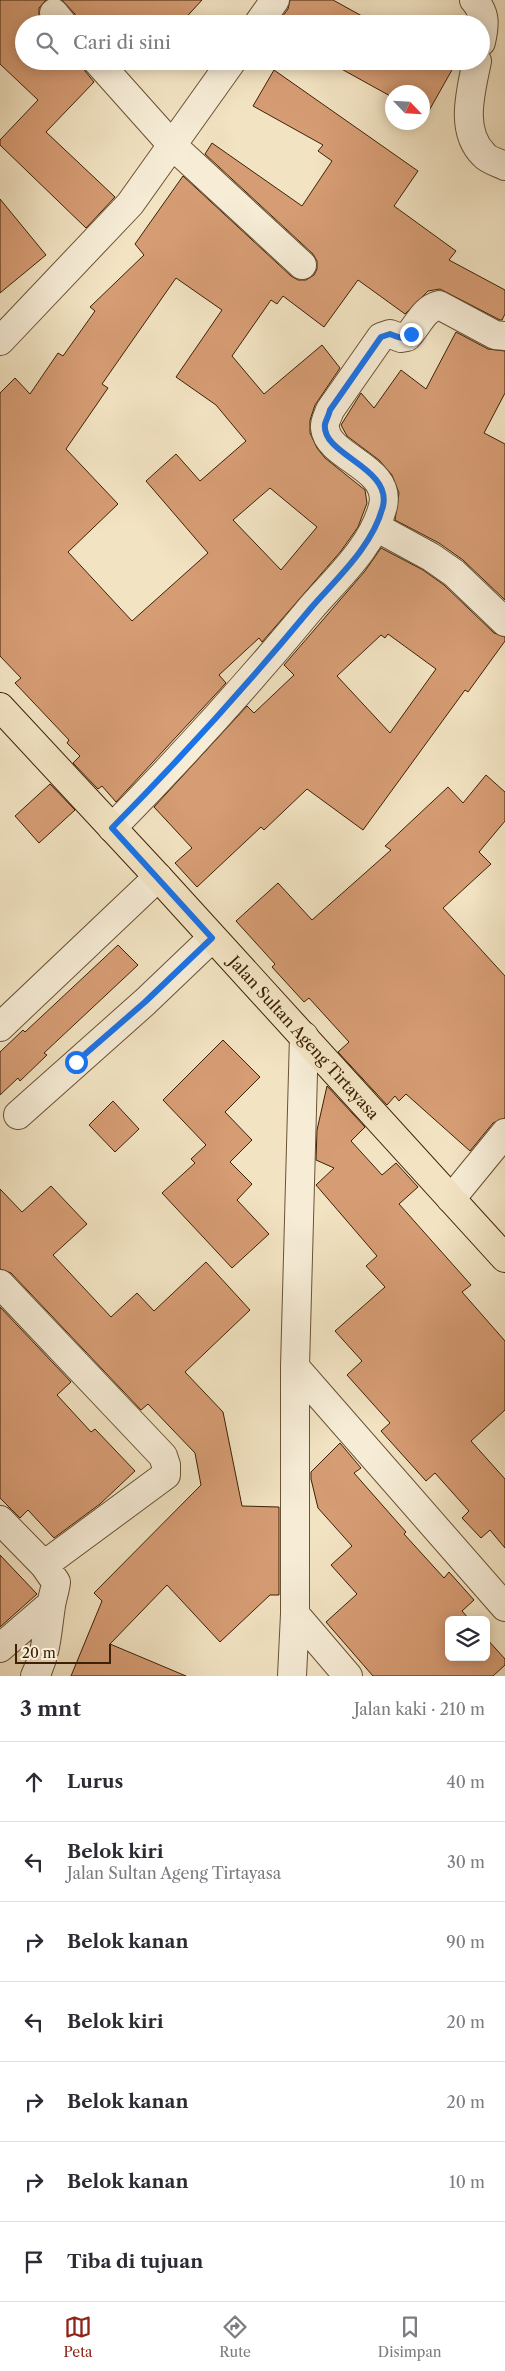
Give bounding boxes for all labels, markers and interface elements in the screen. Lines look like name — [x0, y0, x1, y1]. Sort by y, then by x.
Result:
search box — [15, 15, 490, 70]
icon: search — [33, 29, 61, 57]
text: Cari di sini — [73, 31, 171, 54]
north arrow — [385, 85, 430, 130]
route end — [400, 323, 423, 346]
street label: Jalan Sultan Ageng Tirtayasa — [222, 949, 384, 1124]
route start — [65, 1051, 88, 1074]
map controls — [445, 1616, 490, 1661]
button: layers — [445, 1616, 490, 1661]
scale bar — [15, 1641, 111, 1664]
text: 20 m — [22, 1644, 56, 1662]
text: 3 mnt — [20, 1696, 81, 1721]
text: Jalan kaki · 210 m — [354, 1699, 485, 1719]
icon: ahead — [20, 1768, 48, 1796]
text: Lurus — [67, 1770, 123, 1793]
text: 40 m — [446, 1772, 485, 1792]
text: Belok kiri — [67, 1840, 164, 1863]
icon: left — [20, 1848, 48, 1876]
text: 30 m — [447, 1852, 485, 1872]
text: Jalan Sultan Ageng Tirtayasa — [67, 1863, 281, 1883]
icon: right — [20, 1928, 48, 1956]
text: Belok kanan — [67, 1930, 189, 1953]
text: 90 m — [446, 1932, 485, 1952]
icon: left — [20, 2008, 48, 2036]
text: Belok kiri — [67, 2010, 164, 2033]
text: 20 m — [446, 2012, 485, 2032]
icon: right — [20, 2088, 48, 2116]
text: Belok kanan — [67, 2090, 189, 2113]
text: 20 m — [446, 2092, 485, 2112]
icon: right — [20, 2168, 48, 2196]
text: Belok kanan — [67, 2170, 189, 2193]
text: 10 m — [449, 2172, 485, 2192]
icon: arrive — [20, 2248, 48, 2276]
text: Tiba di tujuan — [67, 2250, 203, 2273]
tab: Peta — [63, 2313, 92, 2361]
tab: Rute — [219, 2313, 251, 2361]
tab: Disimpan — [378, 2313, 442, 2361]

